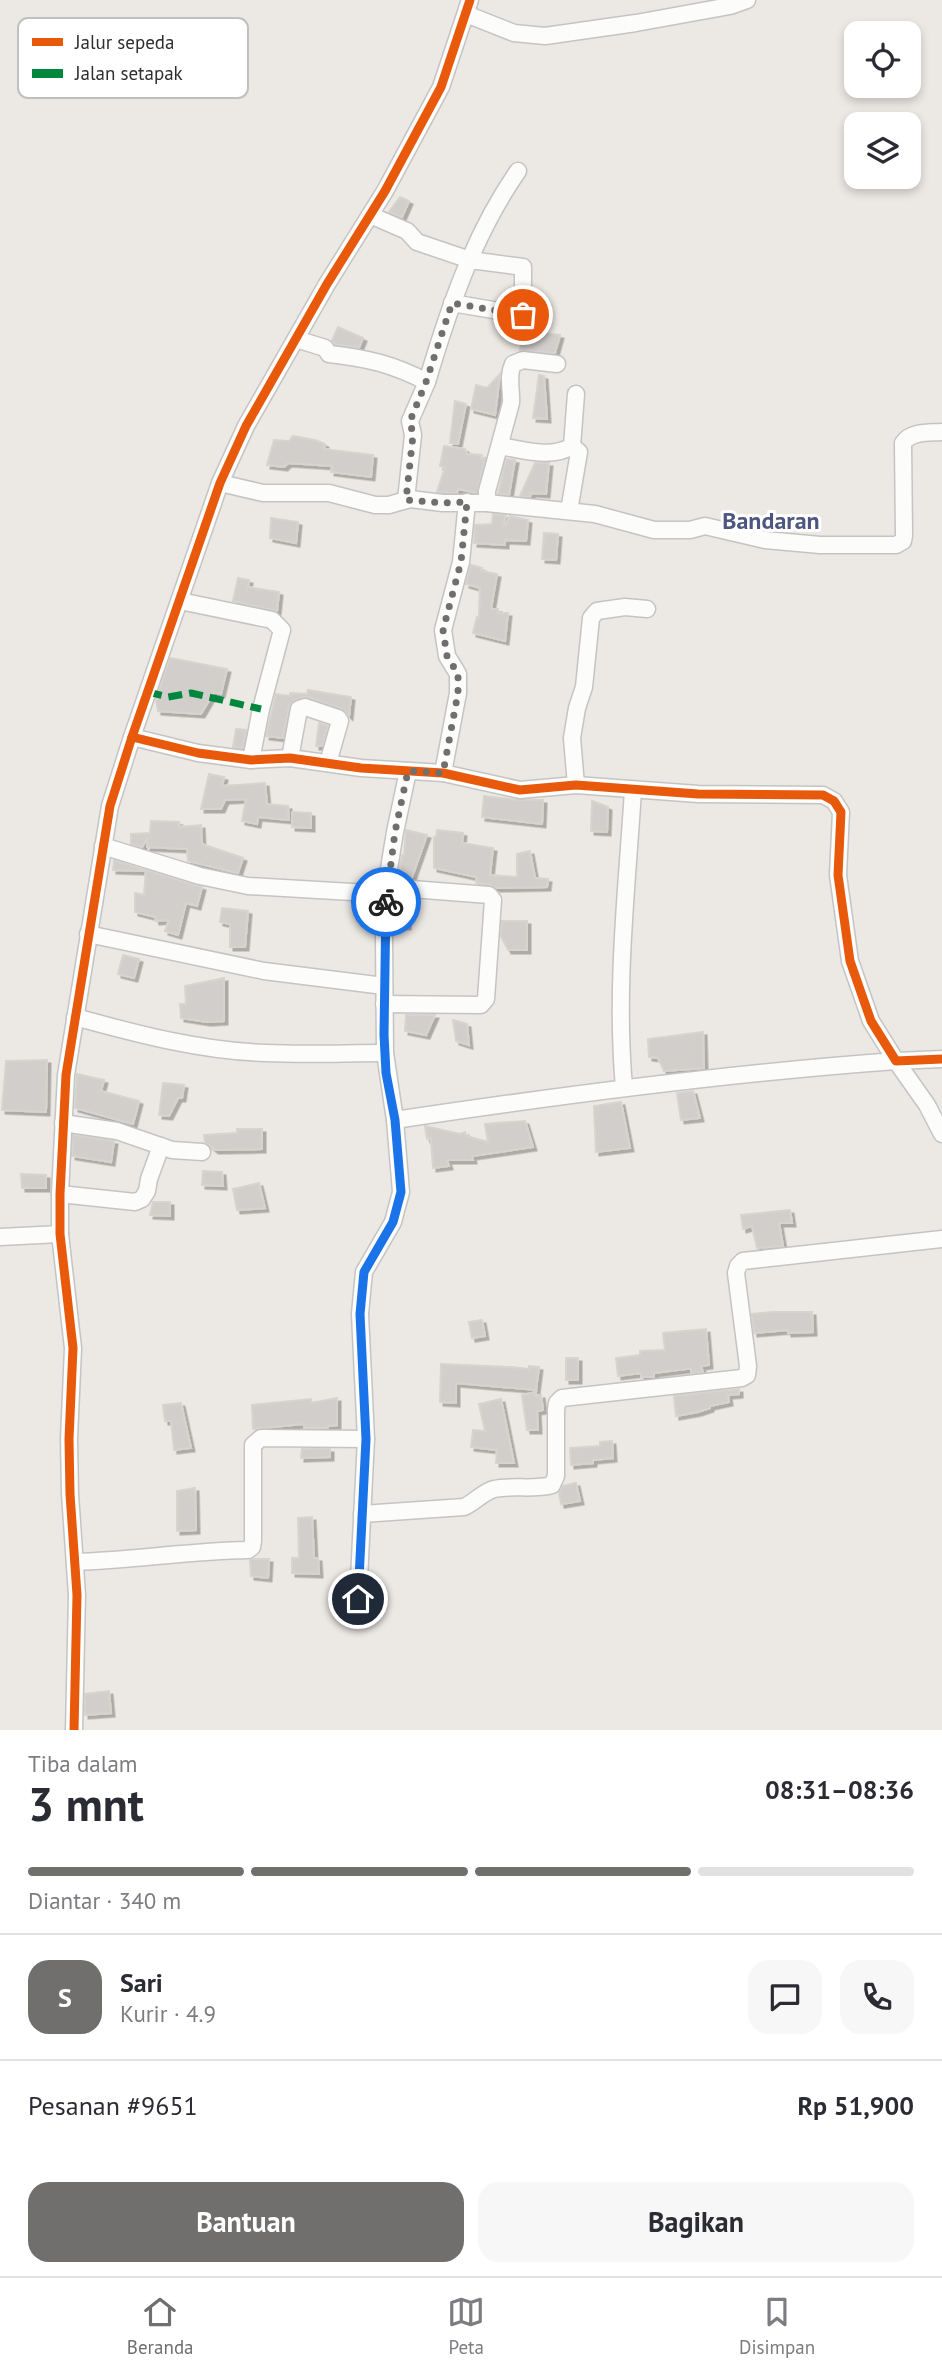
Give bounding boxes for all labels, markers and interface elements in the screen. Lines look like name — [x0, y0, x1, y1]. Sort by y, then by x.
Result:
legend — [18, 18, 248, 98]
map controls — [844, 21, 921, 189]
button: locate — [844, 21, 921, 98]
text: Jalur sepeda — [74, 30, 175, 54]
text: Jalan setapak — [74, 61, 183, 85]
button: layers — [844, 112, 921, 189]
pin — [493, 285, 553, 345]
icon: bag — [504, 296, 542, 334]
district label: Bandaran — [722, 505, 820, 536]
courier — [351, 867, 421, 937]
icon: bike — [367, 883, 405, 921]
pin — [328, 1569, 388, 1629]
icon: home — [339, 1580, 377, 1618]
text: Tiba dalam — [28, 1749, 137, 1778]
text: 08:31–08:36 — [765, 1773, 914, 1806]
text: 3 mnt — [28, 1774, 144, 1834]
text: Diantar · 340 m — [28, 1886, 181, 1915]
button: chat — [748, 1960, 822, 2034]
button: phone — [840, 1960, 914, 2034]
text: Sari — [120, 1966, 163, 1999]
text: S — [58, 1981, 72, 2014]
text: Kurir · 4.9 — [120, 1999, 216, 2028]
text: Pesanan #9651 — [28, 2089, 198, 2122]
text: Rp 51,900 — [797, 2089, 914, 2122]
button: Bantuan — [28, 2182, 464, 2262]
button: Bagikan — [478, 2182, 914, 2262]
tab: Beranda — [127, 2293, 194, 2359]
tab: Peta — [447, 2293, 485, 2359]
tab: Disimpan — [739, 2293, 815, 2359]

